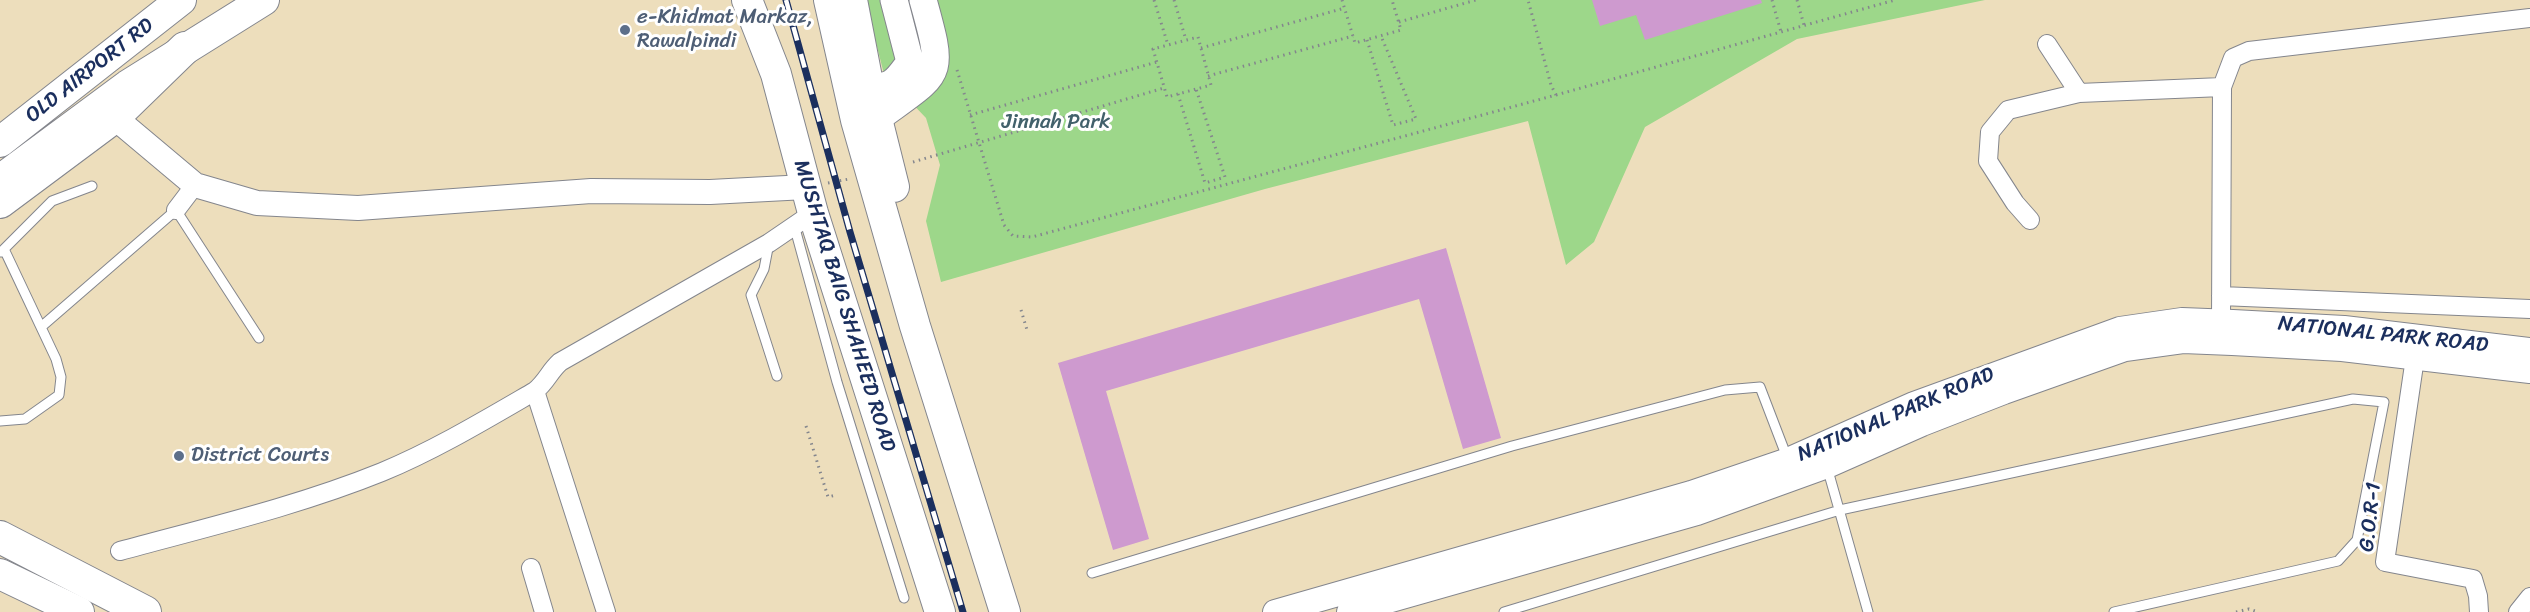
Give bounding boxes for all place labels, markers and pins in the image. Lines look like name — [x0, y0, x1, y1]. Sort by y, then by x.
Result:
place label: e-Khidmat Markaz, Rawalpindi — [637, 5, 813, 55]
marker: e-Khidmat Markaz, Rawalpindi — [618, 23, 632, 37]
place label: District Courts — [191, 443, 329, 469]
marker: District Courts — [172, 449, 186, 463]

